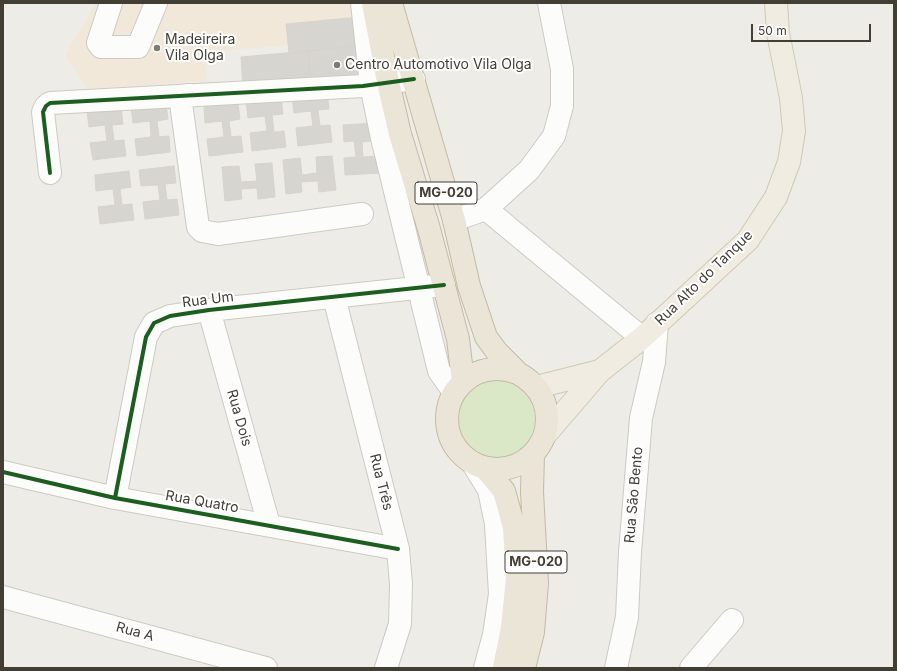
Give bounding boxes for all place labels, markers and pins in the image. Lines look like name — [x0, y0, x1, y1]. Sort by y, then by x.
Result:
place label: Madeireira Vila Olga — [165, 32, 235, 64]
marker: Madeireira Vila Olga — [152, 43, 162, 53]
place label: Centro Automotivo Vila Olga — [345, 57, 532, 73]
marker: Centro Automotivo Vila Olga — [332, 60, 342, 70]

